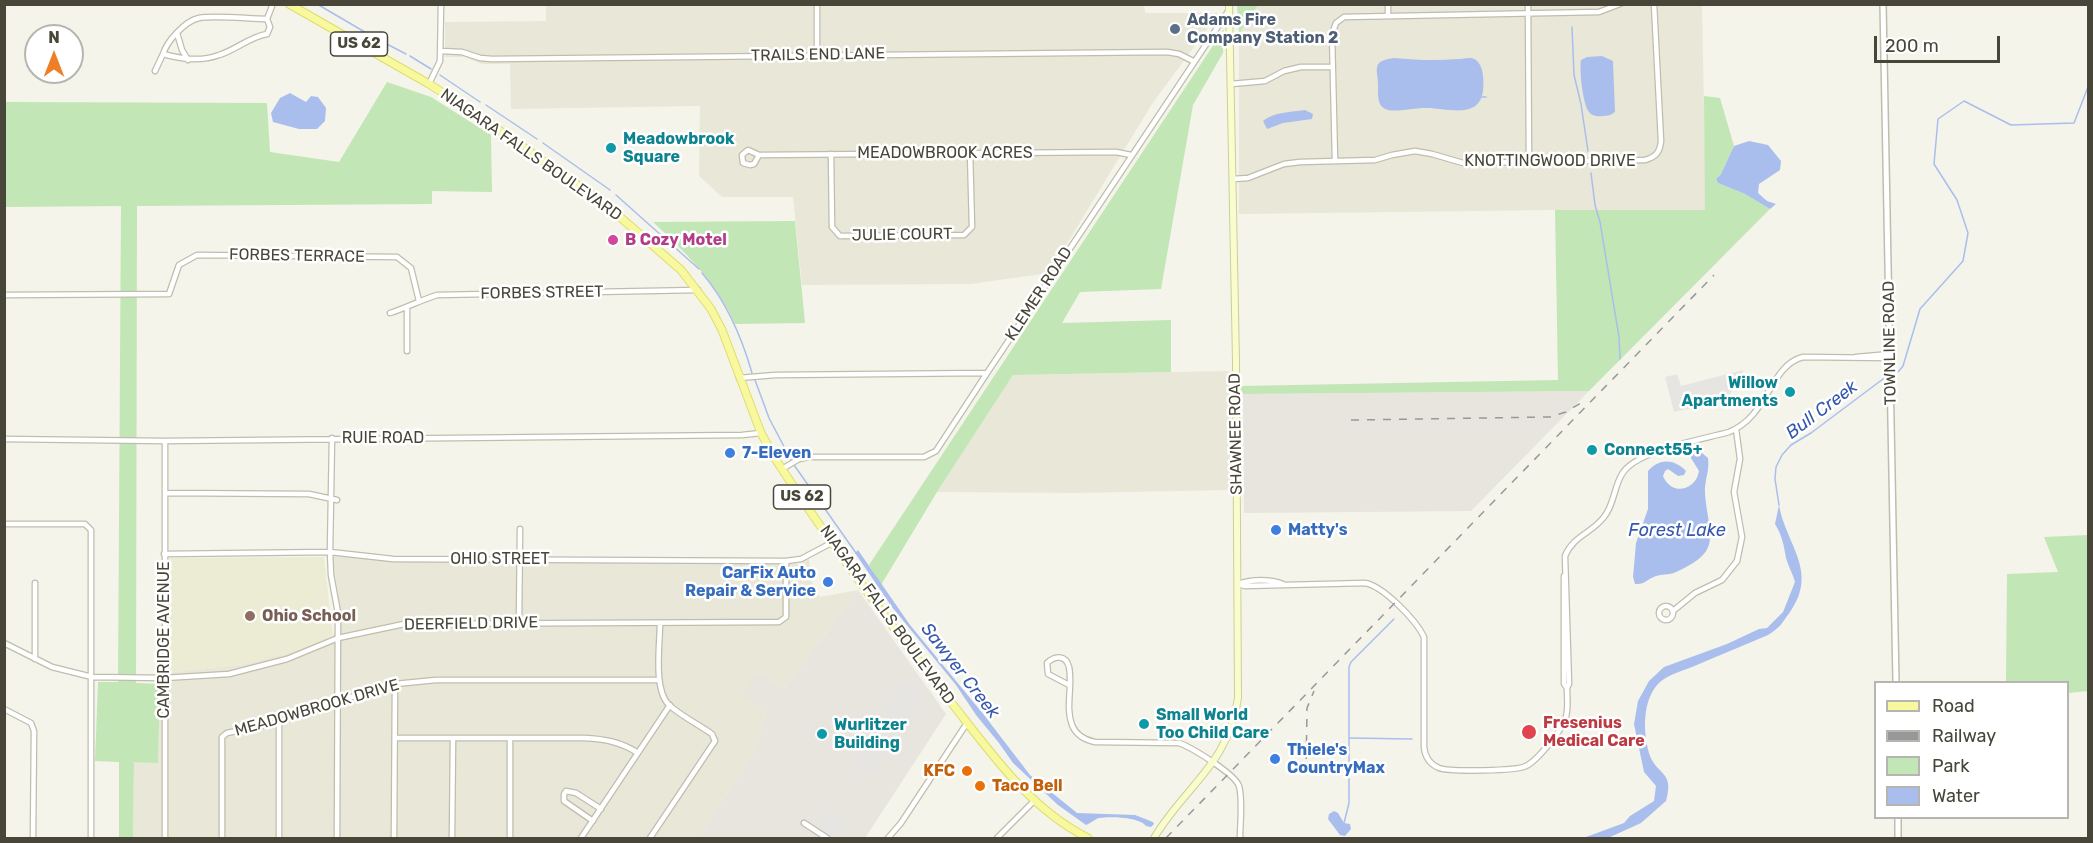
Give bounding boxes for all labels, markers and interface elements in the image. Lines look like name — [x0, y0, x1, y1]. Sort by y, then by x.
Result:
place label: Adams Fire Company Station 2 — [1187, 10, 1339, 48]
marker: Adams Fire Company Station 2 — [1168, 22, 1182, 36]
north arrow — [24, 24, 84, 84]
scale bar — [1877, 24, 2003, 62]
text: N — [48, 28, 60, 47]
road number: US 62 — [330, 32, 388, 56]
text: 200 m — [1885, 35, 1939, 57]
street label: TRAILS END LANE — [751, 44, 885, 66]
street label: NIAGARA FALLS BOULEVARD — [437, 85, 625, 225]
place label: Meadowbrook Square — [623, 129, 734, 167]
marker: Meadowbrook Square — [604, 141, 618, 155]
street label: MEADOWBROOK ACRES — [857, 143, 1033, 163]
street label: KNOTTINGWOOD DRIVE — [1464, 151, 1636, 171]
street label: JULIE COURT — [852, 225, 952, 245]
place label: B Cozy Motel — [625, 230, 727, 250]
marker: B Cozy Motel — [606, 233, 620, 247]
street label: KLEMER ROAD — [1002, 244, 1076, 344]
street label: FORBES TERRACE — [229, 245, 365, 267]
street label: TOWNLINE ROAD — [1879, 281, 1901, 405]
street label: FORBES STREET — [480, 282, 604, 304]
street label: SHAWNEE ROAD — [1225, 373, 1247, 495]
place label: Willow Apartments — [1682, 373, 1778, 411]
water label: Bull Creek — [1782, 376, 1862, 444]
marker: Willow Apartments — [1783, 385, 1797, 399]
street label: RUIE ROAD — [342, 428, 424, 448]
place label: Connect55+ — [1604, 440, 1702, 460]
place label: 7-Eleven — [742, 443, 811, 463]
marker: Connect55+ — [1585, 443, 1599, 457]
marker: 7-Eleven — [723, 446, 737, 460]
road number: US 62 — [774, 485, 830, 509]
place label: Matty's — [1288, 520, 1348, 540]
water label: Forest Lake — [1628, 520, 1726, 542]
street label: NIAGARA FALLS BOULEVARD — [815, 522, 959, 708]
marker: Matty's — [1269, 523, 1283, 537]
street label: OHIO STREET — [450, 549, 550, 569]
street label: CAMBRIDGE AVENUE — [154, 561, 174, 719]
place label: CarFix Auto Repair & Service — [685, 563, 816, 601]
marker: CarFix Auto Repair & Service — [821, 575, 835, 589]
place label: Ohio School — [262, 606, 356, 626]
marker: Ohio School — [243, 609, 257, 623]
street label: DEERFIELD DRIVE — [404, 613, 538, 635]
water label: Sawyer Creek — [916, 619, 1004, 723]
street label: MEADOWBROOK DRIVE — [233, 675, 401, 741]
legend — [1874, 681, 2069, 819]
text: Road — [1932, 695, 1975, 717]
place label: Small World Too Child Care — [1156, 705, 1269, 743]
place label: Fresenius Medical Care — [1543, 713, 1645, 751]
place label: Wurlitzer Building — [834, 715, 907, 753]
marker: Small World Too Child Care — [1137, 717, 1151, 731]
marker: Fresenius Medical Care — [1520, 723, 1538, 741]
text: Railway — [1932, 725, 1996, 747]
marker: Wurlitzer Building — [815, 727, 829, 741]
place label: Thiele's CountryMax — [1287, 740, 1385, 778]
marker: Thiele's CountryMax — [1268, 752, 1282, 766]
text: Park — [1932, 755, 1969, 777]
place label: KFC — [923, 761, 955, 781]
marker: KFC — [960, 764, 974, 778]
place label: Taco Bell — [992, 776, 1063, 796]
marker: Taco Bell — [973, 779, 987, 793]
text: Water — [1932, 785, 1980, 807]

